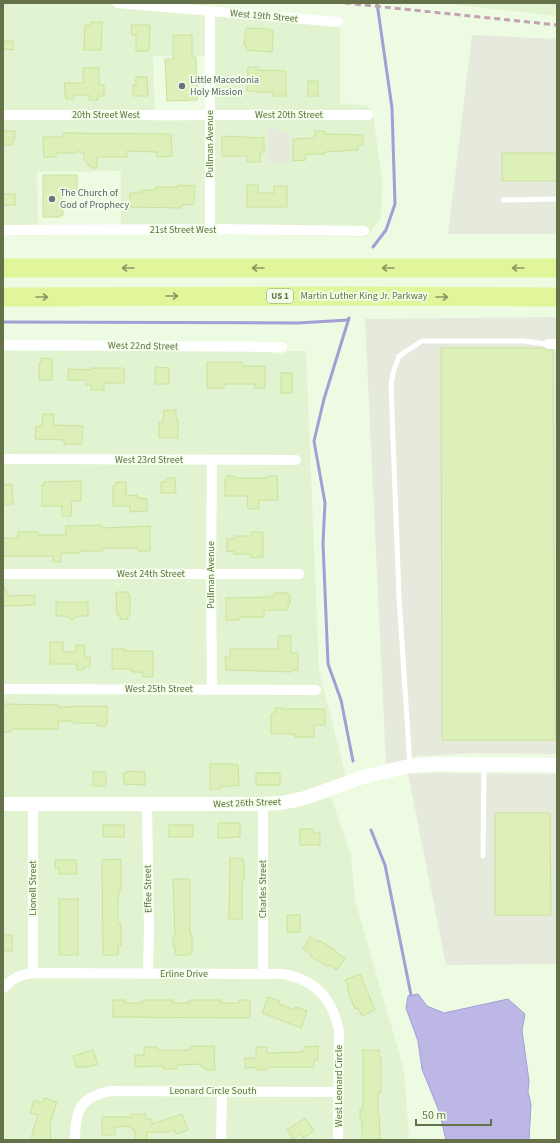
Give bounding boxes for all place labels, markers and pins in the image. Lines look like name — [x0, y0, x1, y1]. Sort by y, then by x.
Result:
place label: Little Macedonia Holy Mission — [190, 73, 259, 99]
marker: Little Macedonia Holy Mission — [177, 81, 187, 91]
place label: The Church of God of Prophecy — [60, 186, 129, 212]
marker: The Church of God of Prophecy — [47, 194, 57, 204]

